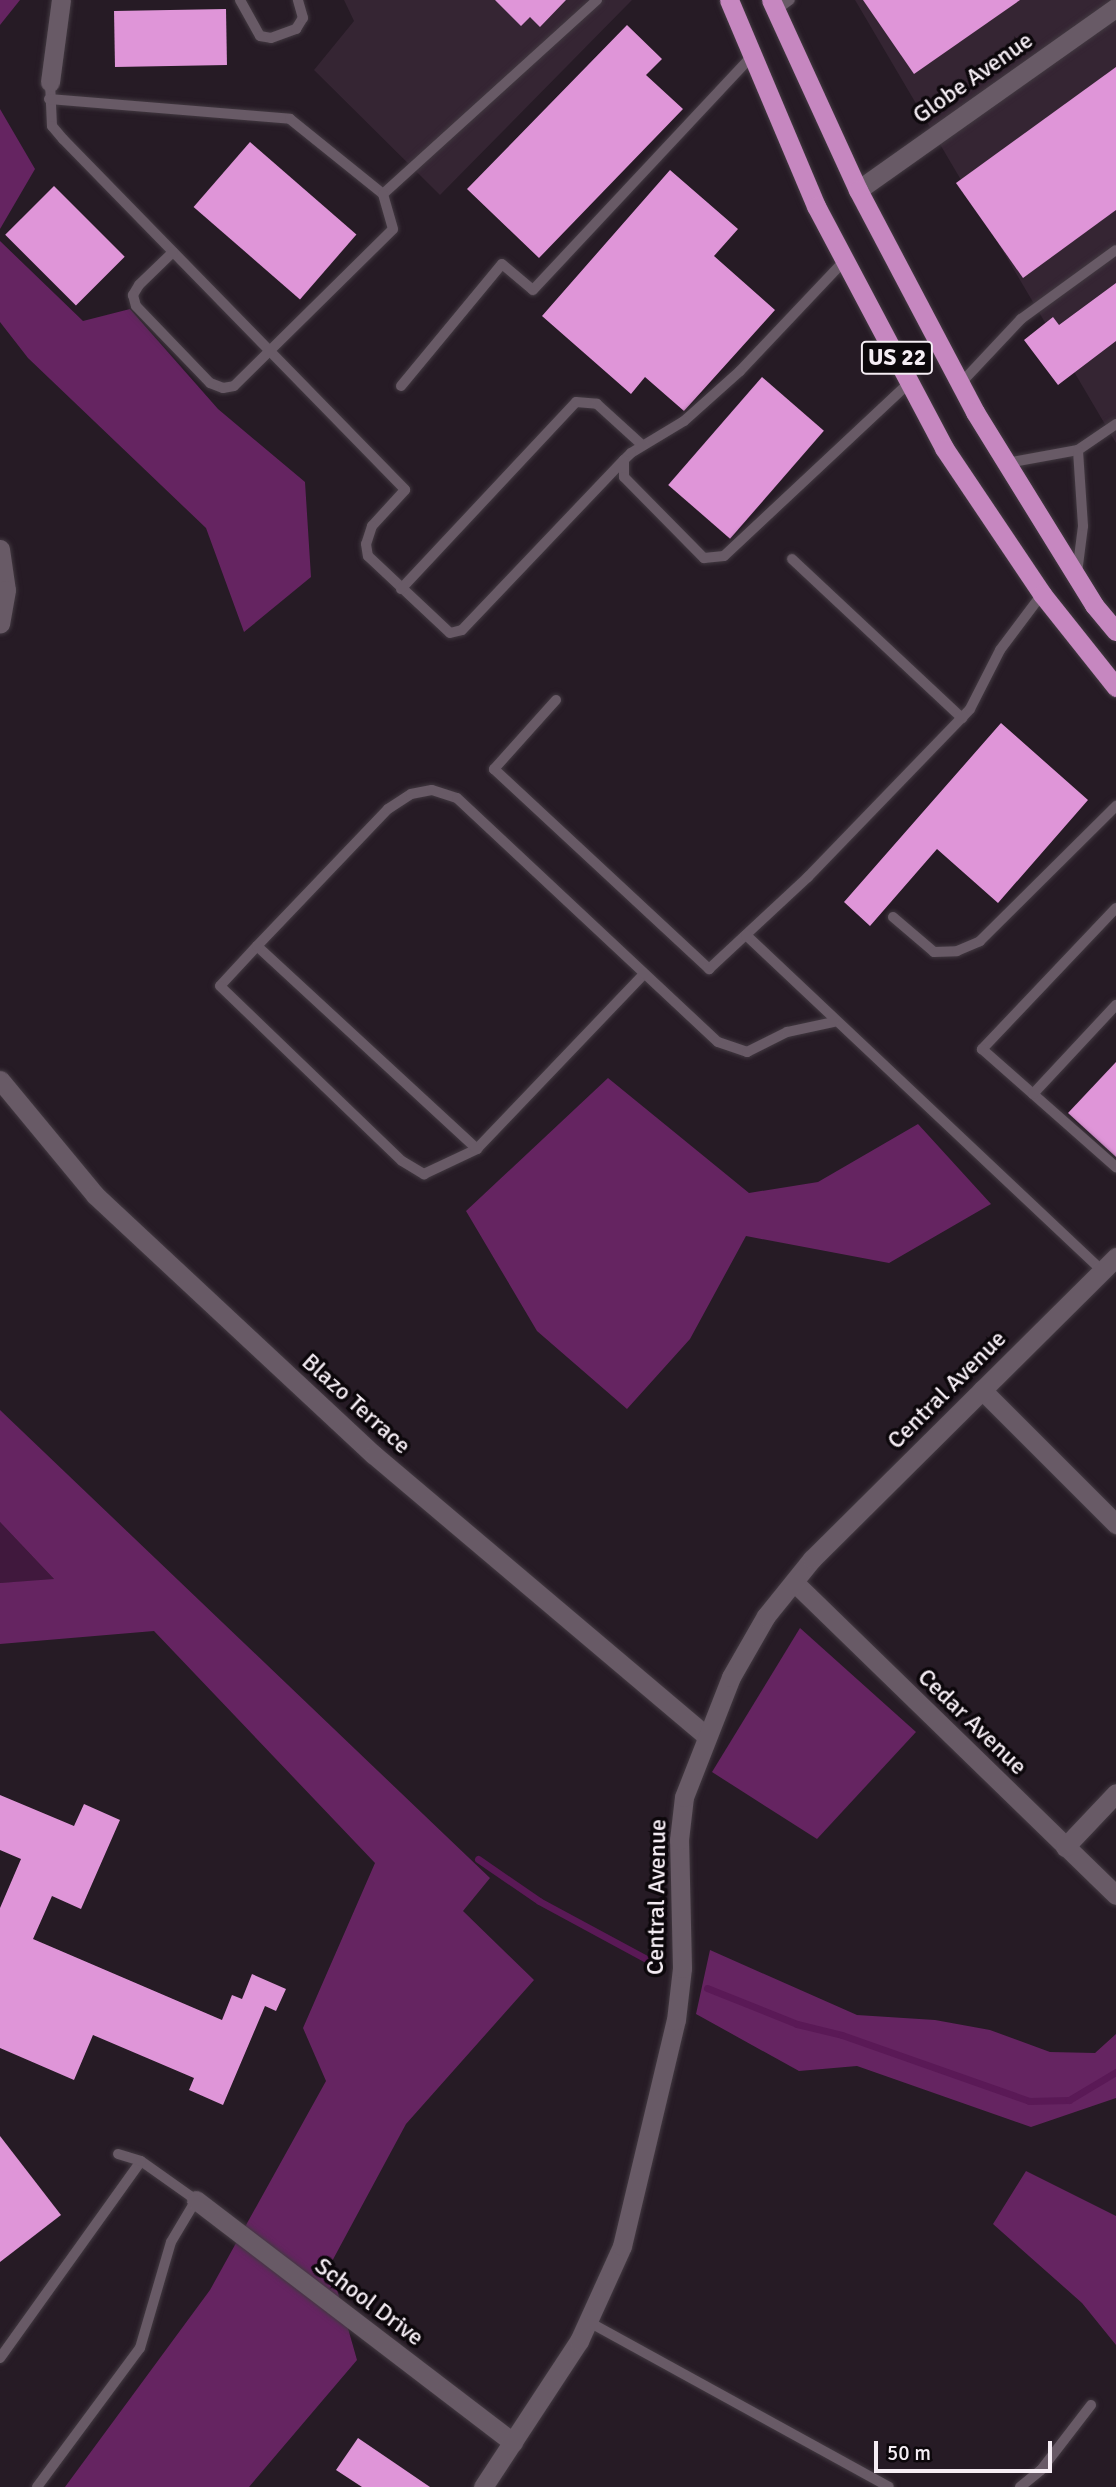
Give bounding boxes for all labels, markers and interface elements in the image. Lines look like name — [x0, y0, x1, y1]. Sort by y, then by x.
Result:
street label: Globe Avenue — [908, 26, 1038, 130]
road number: US 22 — [860, 338, 934, 378]
street label: Central Avenue — [882, 1325, 1012, 1455]
street label: Blazo Terrace — [296, 1348, 416, 1460]
street label: Cedar Avenue — [911, 1663, 1033, 1781]
street label: Central Avenue — [641, 1819, 673, 1975]
street label: School Drive — [309, 2252, 429, 2352]
scale bar — [878, 2428, 1056, 2472]
text: 50 m — [887, 2440, 931, 2466]

